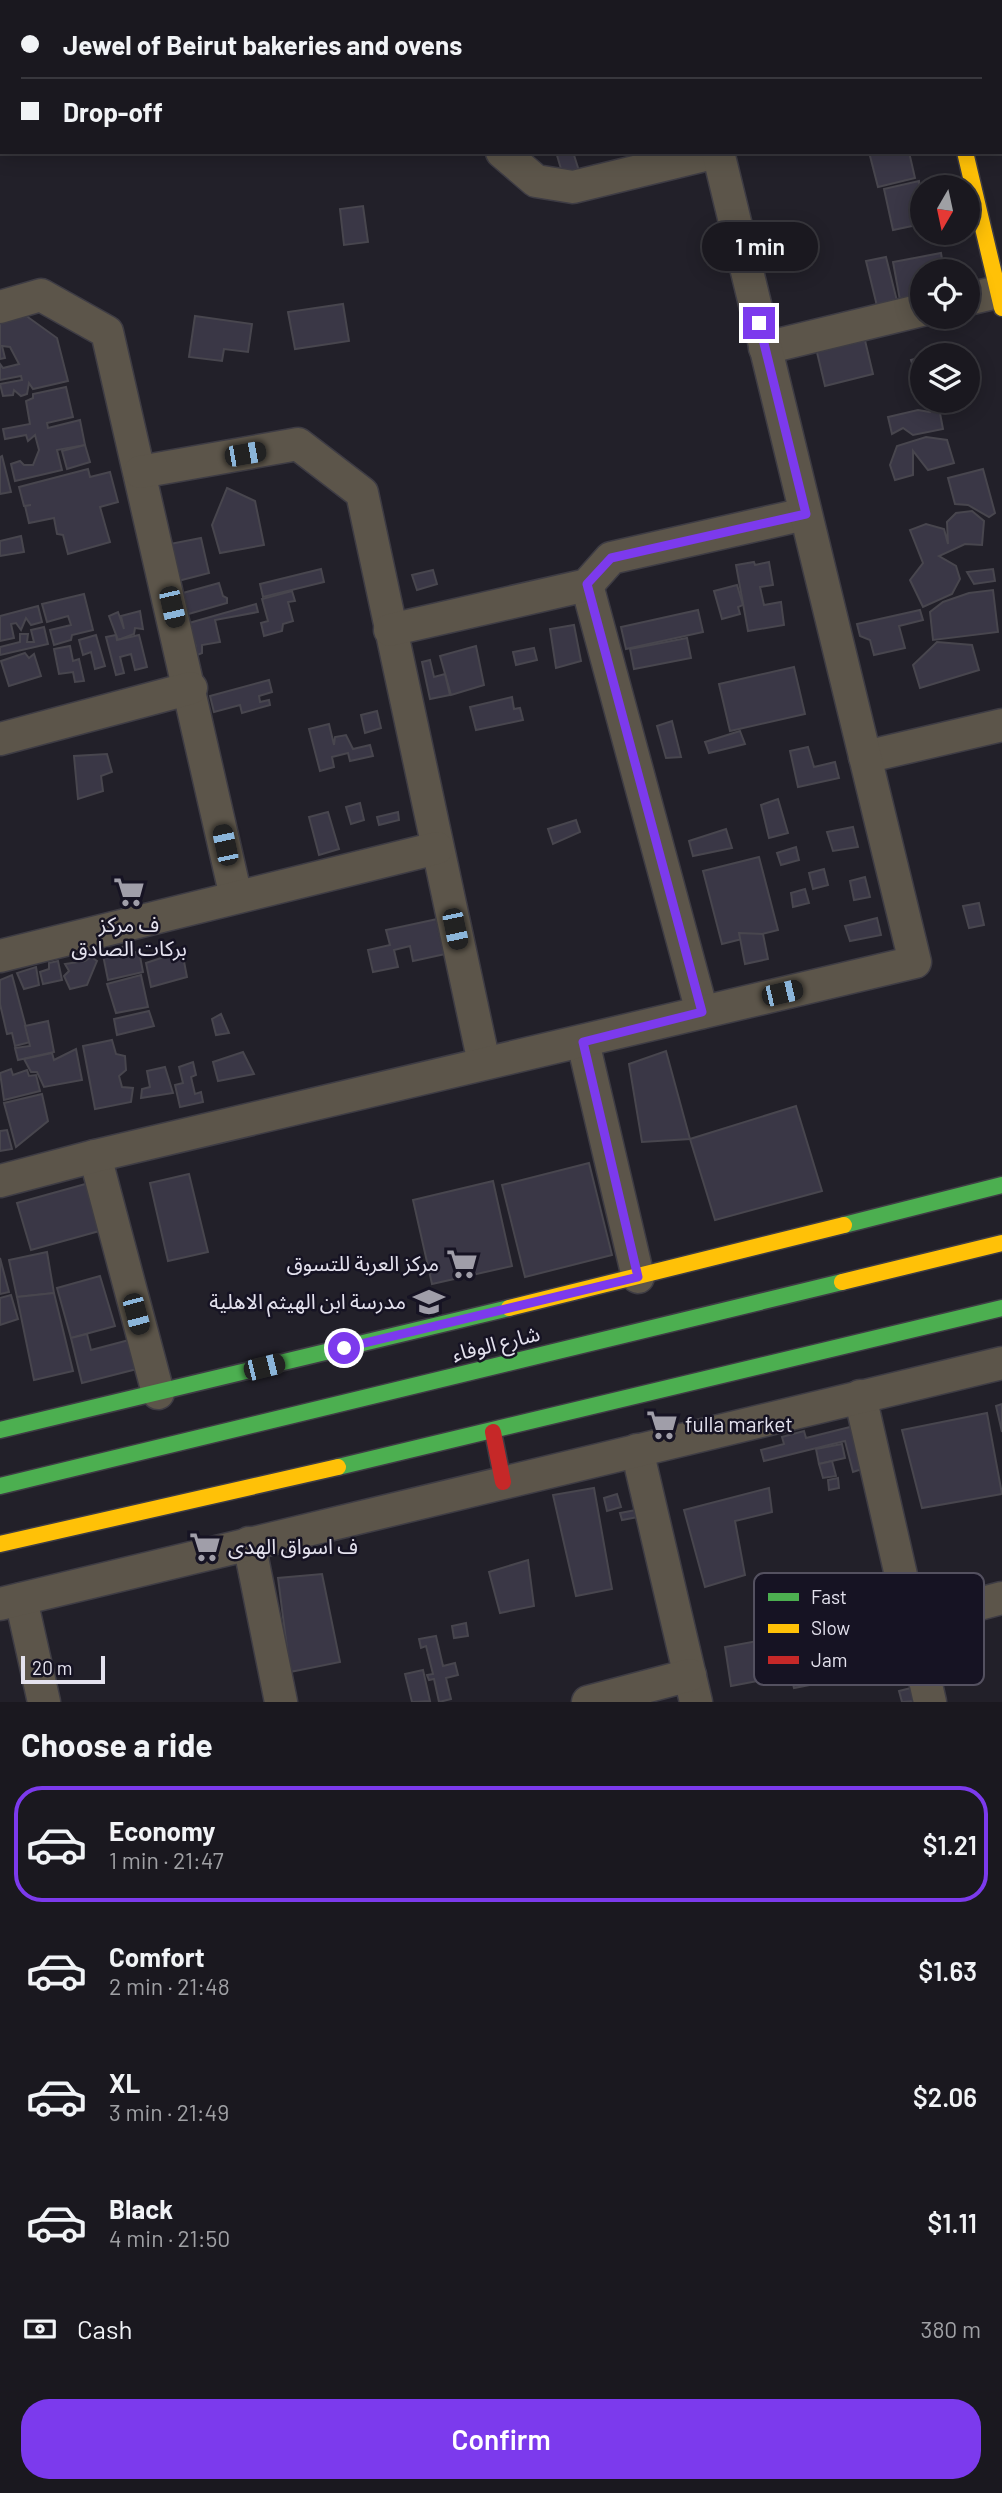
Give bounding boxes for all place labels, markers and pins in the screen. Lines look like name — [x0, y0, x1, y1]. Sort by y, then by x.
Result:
supermarket icon: ف مركز بركات الصادق — [112, 875, 146, 909]
place label: ف مركز بركات الصادق — [71, 911, 187, 961]
supermarket icon: مركز العربة للتسوق — [445, 1247, 479, 1281]
place label: مركز العربة للتسوق — [287, 1250, 439, 1276]
school or university icon: مدرسة ابن الهيثم الاهلية — [412, 1285, 446, 1319]
place label: مدرسة ابن الهيثم الاهلية — [209, 1288, 406, 1317]
supermarket icon: fulla market — [645, 1408, 679, 1442]
place label: fulla market — [685, 1411, 793, 1436]
supermarket icon: ف اسواق الهدى — [188, 1530, 222, 1564]
place label: ف اسواق الهدى — [228, 1533, 358, 1559]

